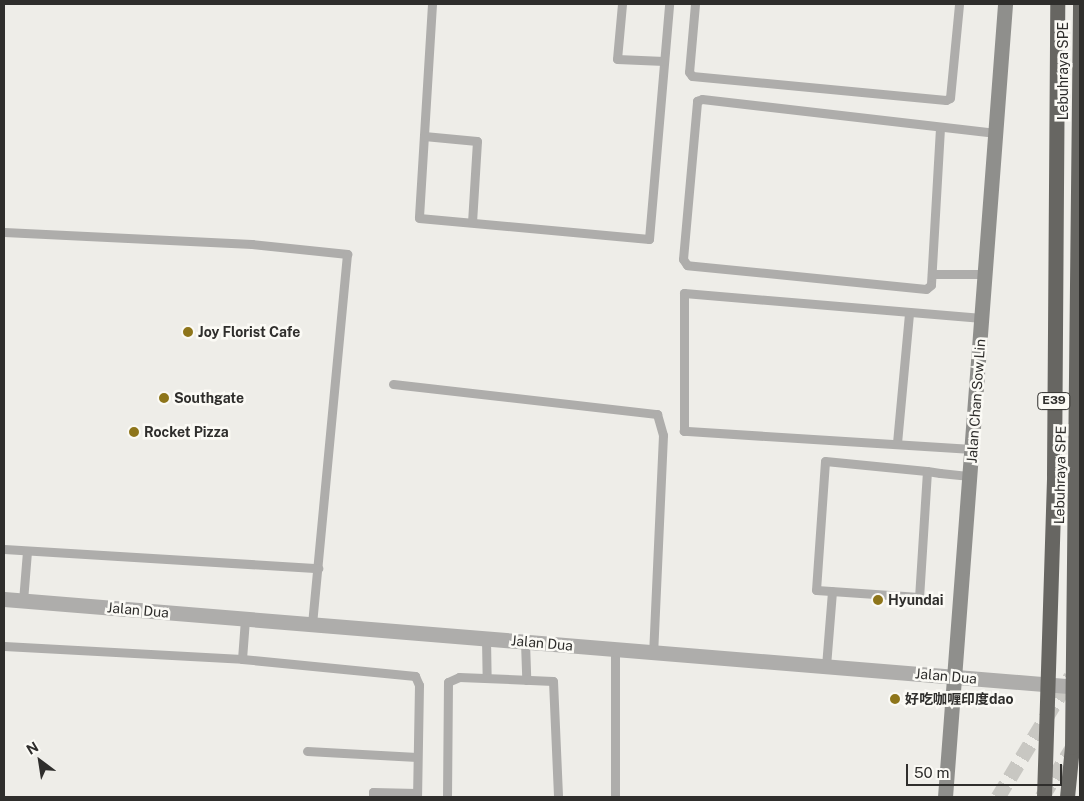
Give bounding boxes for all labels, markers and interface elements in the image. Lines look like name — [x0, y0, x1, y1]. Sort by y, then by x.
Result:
street label: Lebuhraya SPE — [1055, 22, 1071, 120]
place label: Joy Florist Cafe — [198, 324, 300, 340]
marker: Joy Florist Cafe — [182, 326, 194, 338]
street label: Jalan Chan Sow Lin — [963, 338, 989, 464]
place label: Southgate — [174, 390, 244, 406]
marker: Southgate — [158, 392, 170, 404]
road number: E39 — [1036, 392, 1072, 411]
place label: Rocket Pizza — [144, 424, 229, 440]
marker: Rocket Pizza — [128, 426, 140, 438]
street label: Lebuhraya SPE — [1051, 426, 1069, 524]
place label: Hyundai — [888, 592, 944, 608]
marker: Hyundai — [872, 594, 884, 606]
street label: Jalan Dua — [106, 599, 170, 621]
street label: Jalan Dua — [510, 632, 574, 654]
street label: Jalan Dua — [914, 665, 978, 687]
place label: 好吃咖喱印度dao — [905, 691, 1014, 707]
marker: 好吃咖喱印度dao — [889, 693, 901, 705]
north arrow — [15, 736, 65, 786]
text: N — [23, 738, 41, 758]
scale bar — [909, 754, 1065, 786]
text: 50 m — [914, 764, 949, 781]

